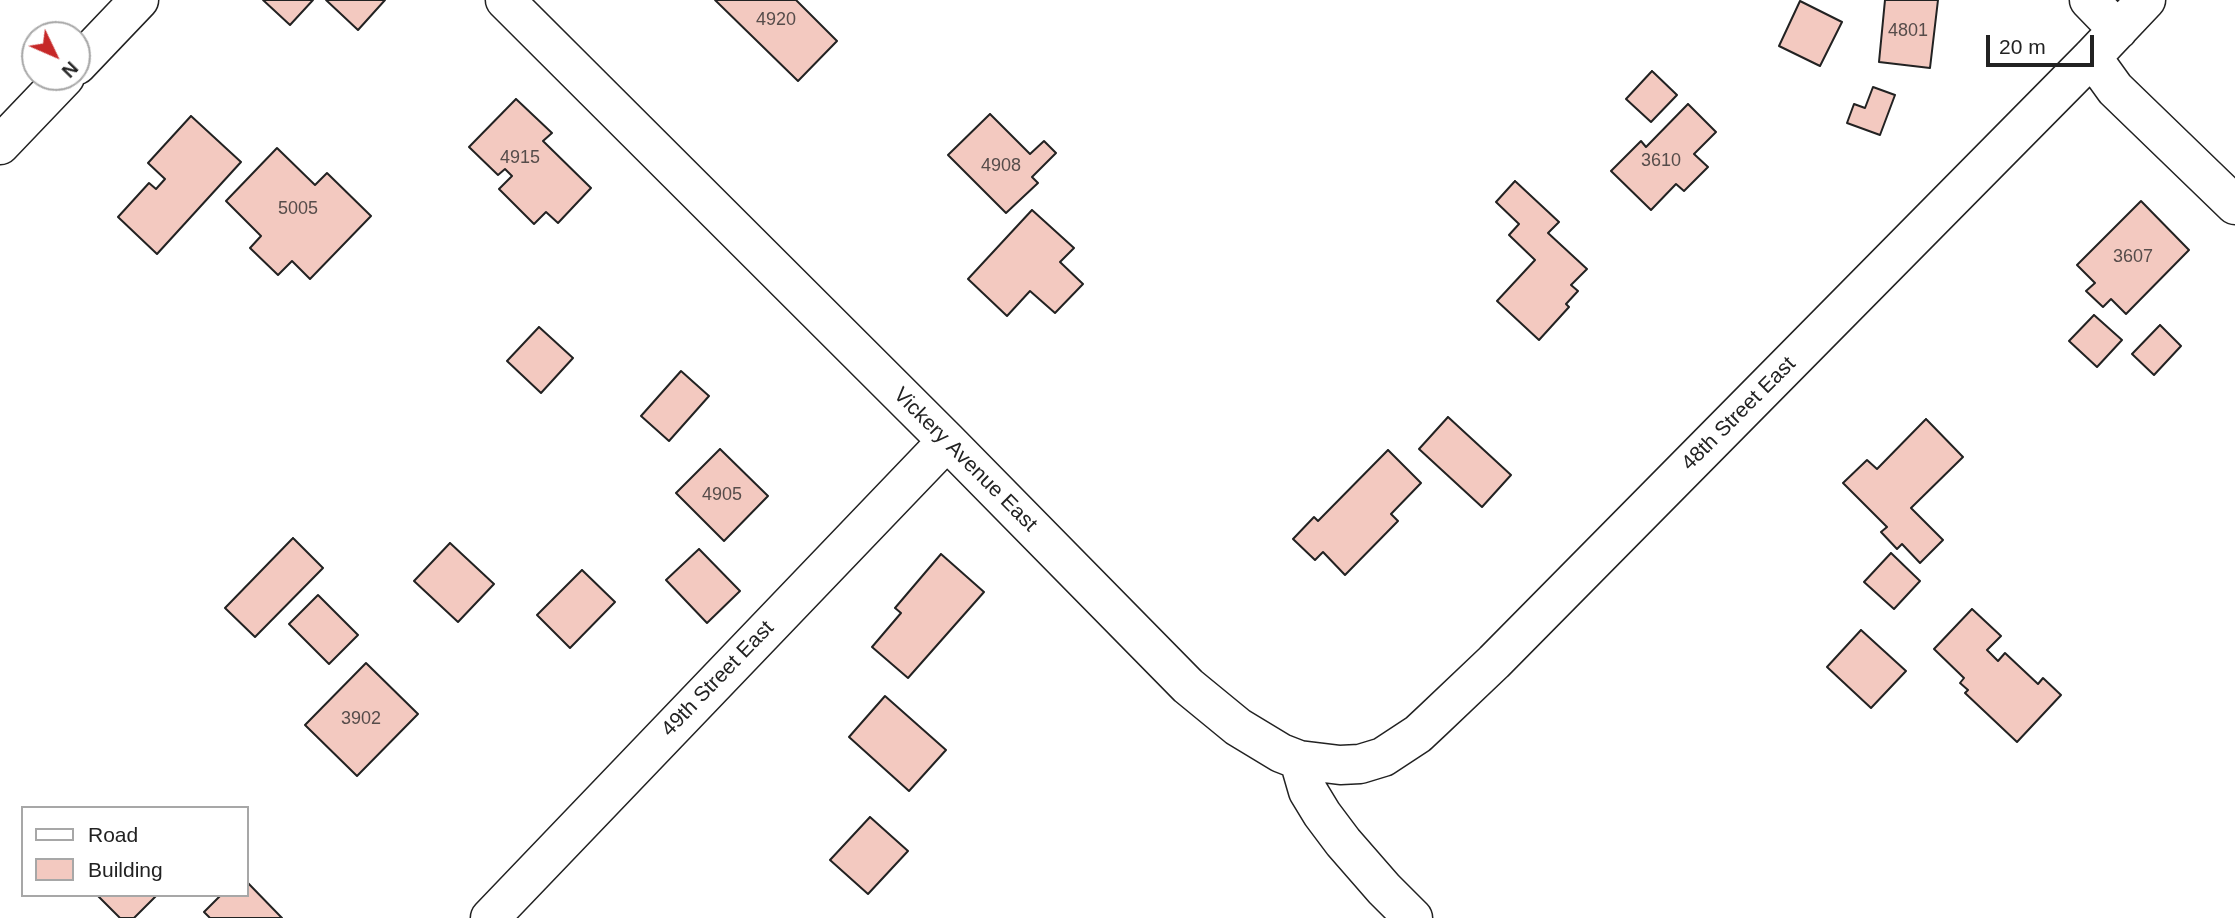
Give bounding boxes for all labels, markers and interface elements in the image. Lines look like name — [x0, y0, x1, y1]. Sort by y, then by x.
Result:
house number: 4920 — [756, 9, 796, 31]
house number: 4801 — [1888, 20, 1928, 42]
north arrow — [21, 21, 91, 91]
scale bar — [1990, 21, 2098, 65]
text: 20 m — [1999, 35, 2046, 58]
text: N — [58, 57, 82, 82]
house number: 4915 — [500, 147, 540, 169]
house number: 3610 — [1641, 150, 1681, 172]
house number: 4908 — [981, 155, 1021, 177]
house number: 5005 — [278, 198, 318, 220]
house number: 3607 — [2113, 246, 2153, 268]
street label: 48th Street East — [1677, 352, 1801, 476]
street label: Vickery Avenue East — [888, 383, 1042, 537]
house number: 4905 — [702, 484, 742, 506]
street label: 49th Street East — [657, 616, 779, 742]
house number: 3902 — [341, 708, 381, 730]
legend — [21, 806, 248, 897]
text: Road — [88, 823, 138, 846]
text: Building — [88, 858, 163, 881]

